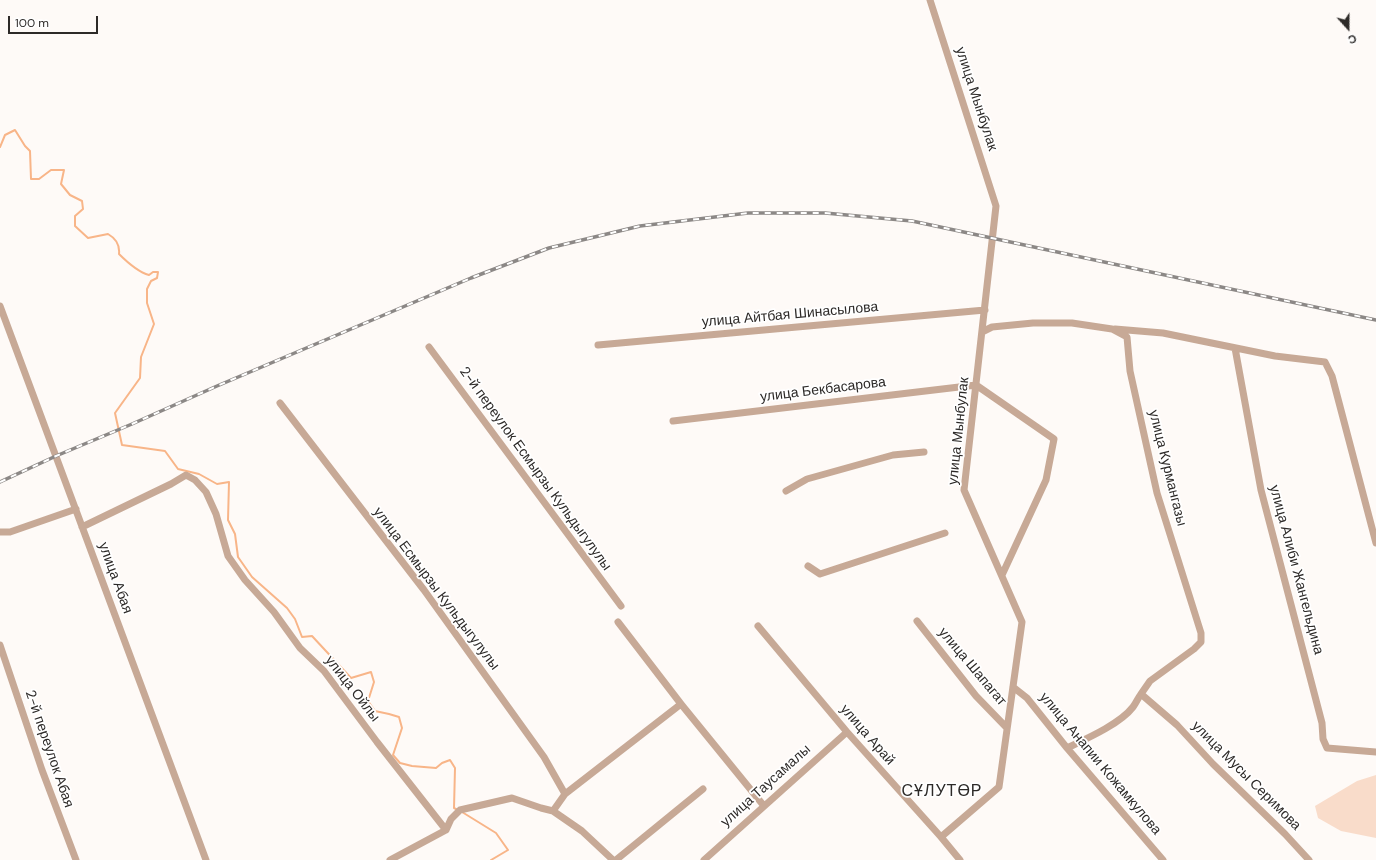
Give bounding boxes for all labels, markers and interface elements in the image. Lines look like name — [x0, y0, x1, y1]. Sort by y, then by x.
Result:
scale bar — [10, 8, 100, 34]
north arrow — [1328, 8, 1368, 48]
text: 100 m — [15, 15, 49, 31]
text: С — [1346, 31, 1359, 47]
street label: улица Мынбулак — [951, 45, 1001, 153]
street label: улица Айтбая Шинасылова — [701, 299, 879, 331]
street label: 2-й переулок Есмырзы Кульдыгулулы — [455, 364, 615, 574]
street label: улица Бекбасарова — [759, 374, 887, 406]
street label: улица Мынбулак — [945, 376, 973, 486]
street label: улица Курмангазы — [1144, 408, 1190, 528]
street label: улица Алиби Жангельдина — [1265, 483, 1327, 657]
street label: улица Есмырзы Кульдыгулулы — [369, 504, 503, 674]
street label: улица Абая — [94, 540, 136, 616]
street label: улица Шапагат — [934, 624, 1010, 710]
street label: улица Ойлы — [321, 653, 383, 725]
street label: 2-й переулок Абая — [21, 688, 77, 810]
street label: улица Анапии Кожамкулова — [1035, 689, 1165, 839]
street label: улица Арай — [836, 701, 898, 769]
street label: улица Мусы Серимова — [1188, 718, 1304, 834]
street label: улица Таусамалы — [718, 741, 814, 831]
district label: СҰЛУТӨР — [901, 782, 983, 802]

